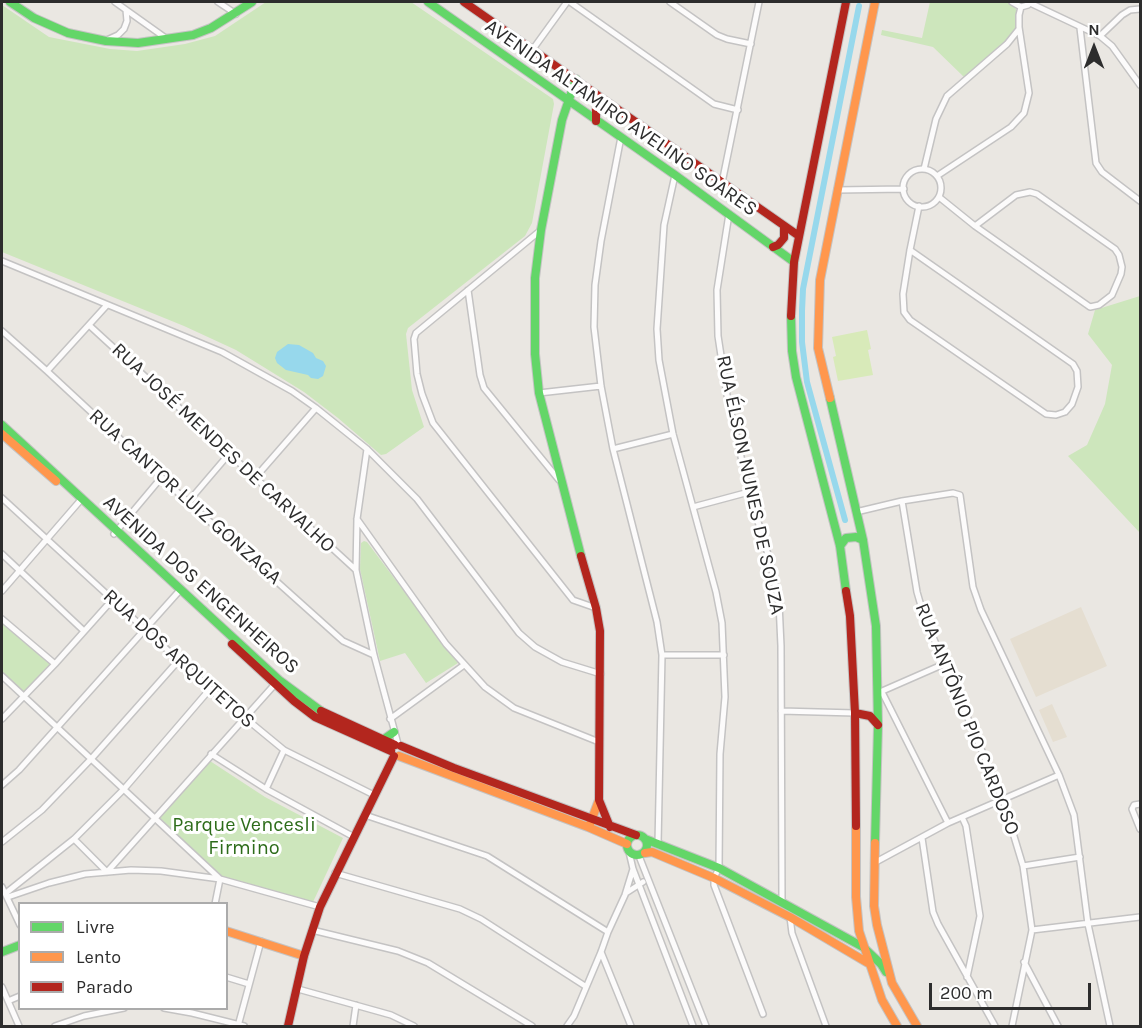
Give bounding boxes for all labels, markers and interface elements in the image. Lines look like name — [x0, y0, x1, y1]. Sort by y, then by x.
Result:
street label: AVENIDA ALTAMIRO AVELINO SOARES — [480, 14, 762, 222]
north arrow — [1064, 18, 1124, 78]
text: N — [1088, 20, 1100, 39]
street label: RUA JOSÉ MENDES DE CARVALHO — [106, 338, 340, 558]
street label: RUA ÉLSON NUNES DE SOUZA — [711, 353, 789, 617]
street label: RUA CANTOR LUIZ GONZAGA — [84, 404, 286, 590]
street label: AVENIDA DOS ENGENHEIROS — [98, 491, 304, 679]
street label: RUA DOS ARQUITETOS — [98, 584, 260, 734]
street label: RUA ANTÔNIO PIO CARDOSO — [909, 600, 1025, 838]
park label: Parque Vencesli Firmino — [172, 813, 316, 860]
legend — [18, 902, 228, 1010]
text: Livre — [76, 916, 115, 938]
text: Lento — [76, 946, 121, 968]
scale bar — [932, 971, 1094, 1009]
text: Parado — [76, 976, 133, 998]
text: 200 m — [940, 982, 993, 1004]

